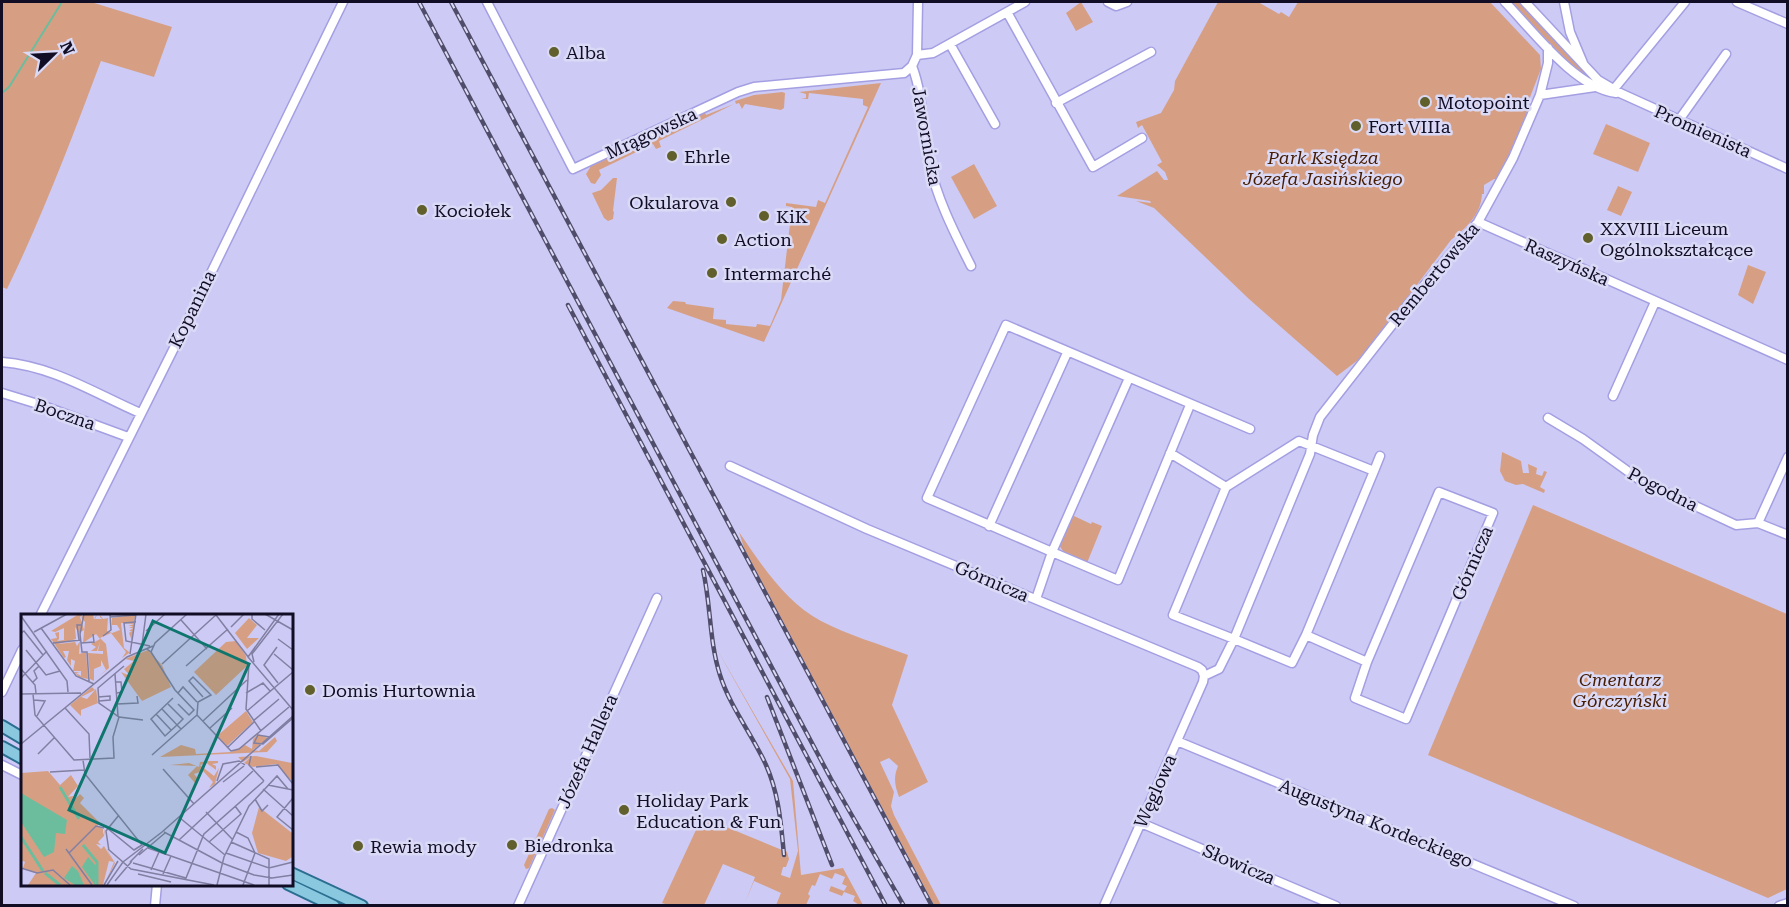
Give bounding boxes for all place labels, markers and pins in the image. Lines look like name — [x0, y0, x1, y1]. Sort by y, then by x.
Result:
place label: Alba — [566, 42, 606, 63]
marker: Alba — [547, 45, 561, 59]
place label: Motopoint — [1437, 92, 1530, 113]
marker: Motopoint — [1418, 95, 1432, 109]
place label: Fort VIIIa — [1368, 116, 1451, 137]
marker: Fort VIIIa — [1349, 119, 1363, 133]
place label: Ehrle — [684, 146, 730, 167]
marker: Ehrle — [665, 149, 679, 163]
place label: Okularova — [629, 192, 719, 213]
marker: Okularova — [724, 195, 738, 209]
place label: Kociołek — [434, 200, 511, 221]
marker: Kociołek — [415, 203, 429, 217]
place label: KiK — [776, 206, 808, 227]
marker: KiK — [757, 209, 771, 223]
place label: XXVIII Liceum Ogólnokształcące — [1600, 218, 1753, 260]
place label: Action — [734, 229, 792, 250]
marker: XXVIII Liceum Ogólnokształcące — [1581, 231, 1595, 245]
marker: Action — [715, 232, 729, 246]
place label: Intermarché — [724, 263, 831, 284]
marker: Intermarché — [705, 266, 719, 280]
place label: Domis Hurtownia — [322, 680, 476, 701]
marker: Domis Hurtownia — [303, 683, 317, 697]
place label: Holiday Park Education & Fun — [636, 790, 782, 832]
marker: Holiday Park Education & Fun — [617, 803, 631, 817]
place label: Biedronka — [524, 835, 614, 856]
place label: Rewia mody — [370, 836, 477, 857]
marker: Biedronka — [505, 838, 519, 852]
marker: Rewia mody — [351, 839, 365, 853]

